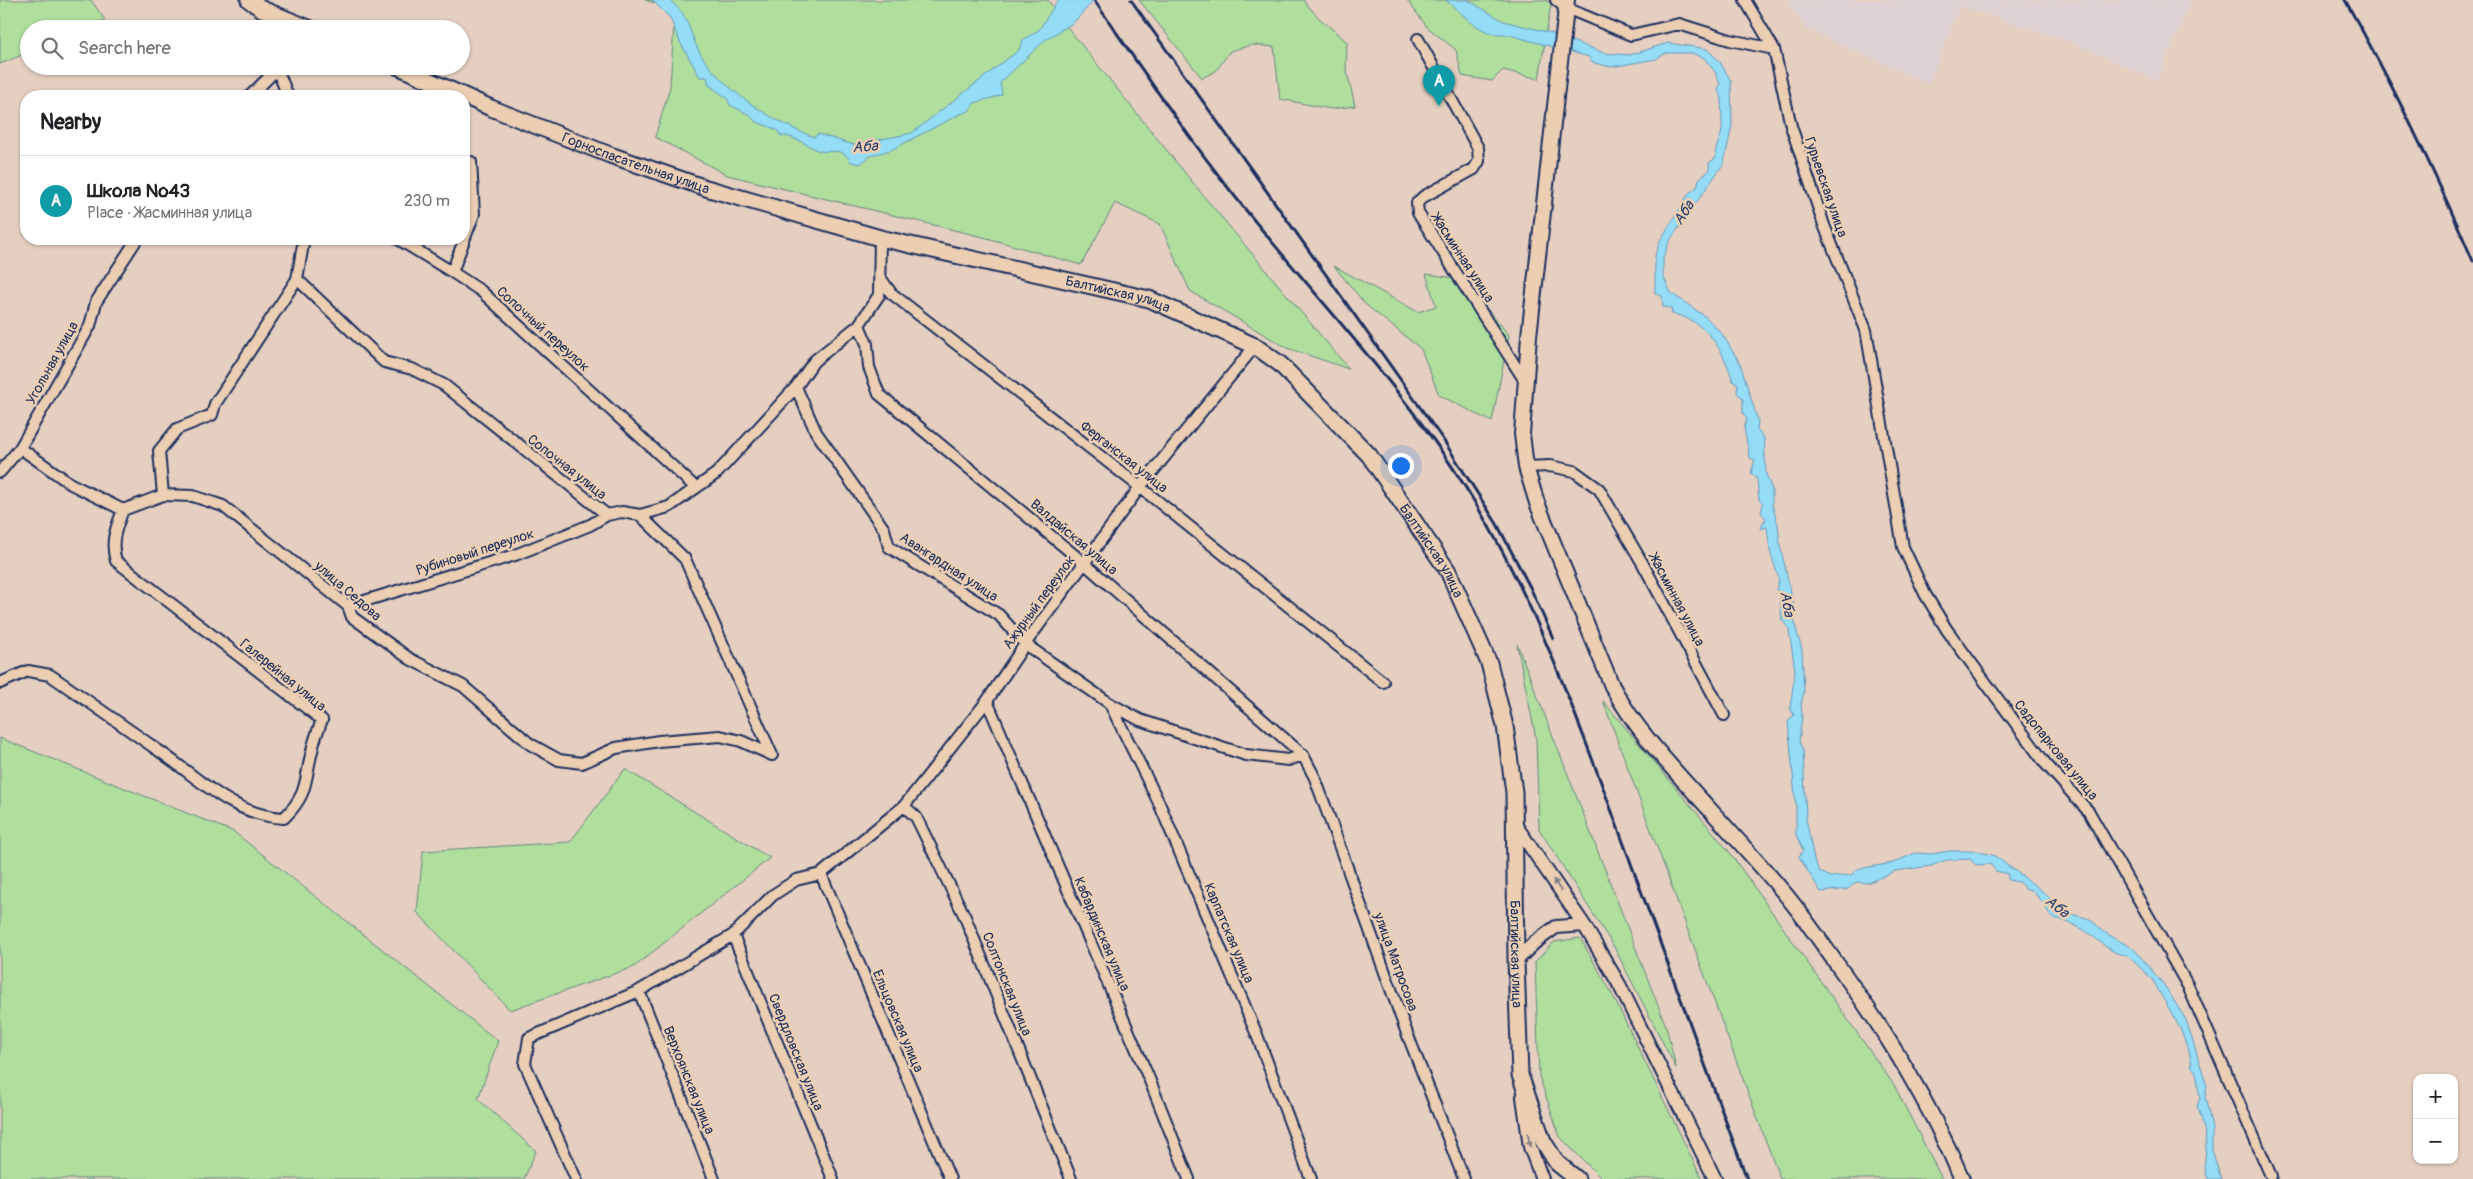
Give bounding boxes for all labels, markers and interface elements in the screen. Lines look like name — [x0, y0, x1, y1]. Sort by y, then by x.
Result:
search box — [20, 20, 470, 75]
icon: search — [38, 34, 66, 62]
text: Search here — [78, 36, 171, 60]
pin: A — [1423, 65, 1455, 106]
text: Nearby — [40, 109, 101, 136]
street label: Горноспасательная улица — [560, 128, 712, 197]
street label: Гурьевская улица — [1801, 135, 1851, 239]
water label: Аба — [852, 137, 879, 157]
text: Школа №43 — [87, 179, 190, 203]
text: A — [51, 191, 61, 211]
text: 230 m — [404, 191, 450, 211]
water label: Аба — [1669, 196, 1699, 229]
text: Place · Жасминная улица — [87, 203, 252, 223]
street label: Жасминная улица — [1427, 209, 1498, 306]
street label: Балтийская улица — [1064, 272, 1173, 316]
street label: Сопочный переулок — [493, 283, 593, 375]
street label: Угольная улица — [22, 318, 82, 408]
street label: Ферганская улица — [1077, 418, 1171, 496]
street label: Сопочная улица — [524, 431, 610, 503]
your location — [1388, 453, 1414, 479]
street label: Валдайская улица — [1027, 496, 1121, 578]
street label: Балтийская улица — [1396, 500, 1467, 600]
street label: Рубиновый переулок — [414, 525, 536, 579]
street label: Авангардная улица — [897, 529, 1001, 605]
street label: Жасминная улица — [1645, 549, 1709, 649]
street label: Ажурный переулок — [999, 552, 1079, 652]
street label: улица Седова — [310, 557, 385, 625]
water label: Аба — [1775, 590, 1799, 619]
street label: Галерейная улица — [237, 635, 329, 715]
street label: Садопарковая улица — [2010, 696, 2102, 804]
street label: Кабардинская улица — [1070, 874, 1134, 994]
one-way arrow — [1552, 878, 1562, 892]
street label: Карпатская улица — [1200, 880, 1258, 986]
water label: Аба — [2041, 892, 2074, 923]
street label: Балтийская улица — [1507, 900, 1526, 1008]
street label: улица Матросова — [1370, 909, 1422, 1014]
street label: Солтонская улица — [978, 930, 1036, 1038]
street label: Ельцовская улица — [869, 967, 927, 1075]
street label: Свердловская улица — [765, 991, 827, 1113]
street label: Верхоянская улица — [660, 1024, 718, 1136]
map controls — [2413, 1074, 2458, 1164]
button: + — [2413, 1074, 2458, 1119]
button: − — [2413, 1119, 2458, 1164]
one-way arrow — [1526, 1133, 1534, 1149]

